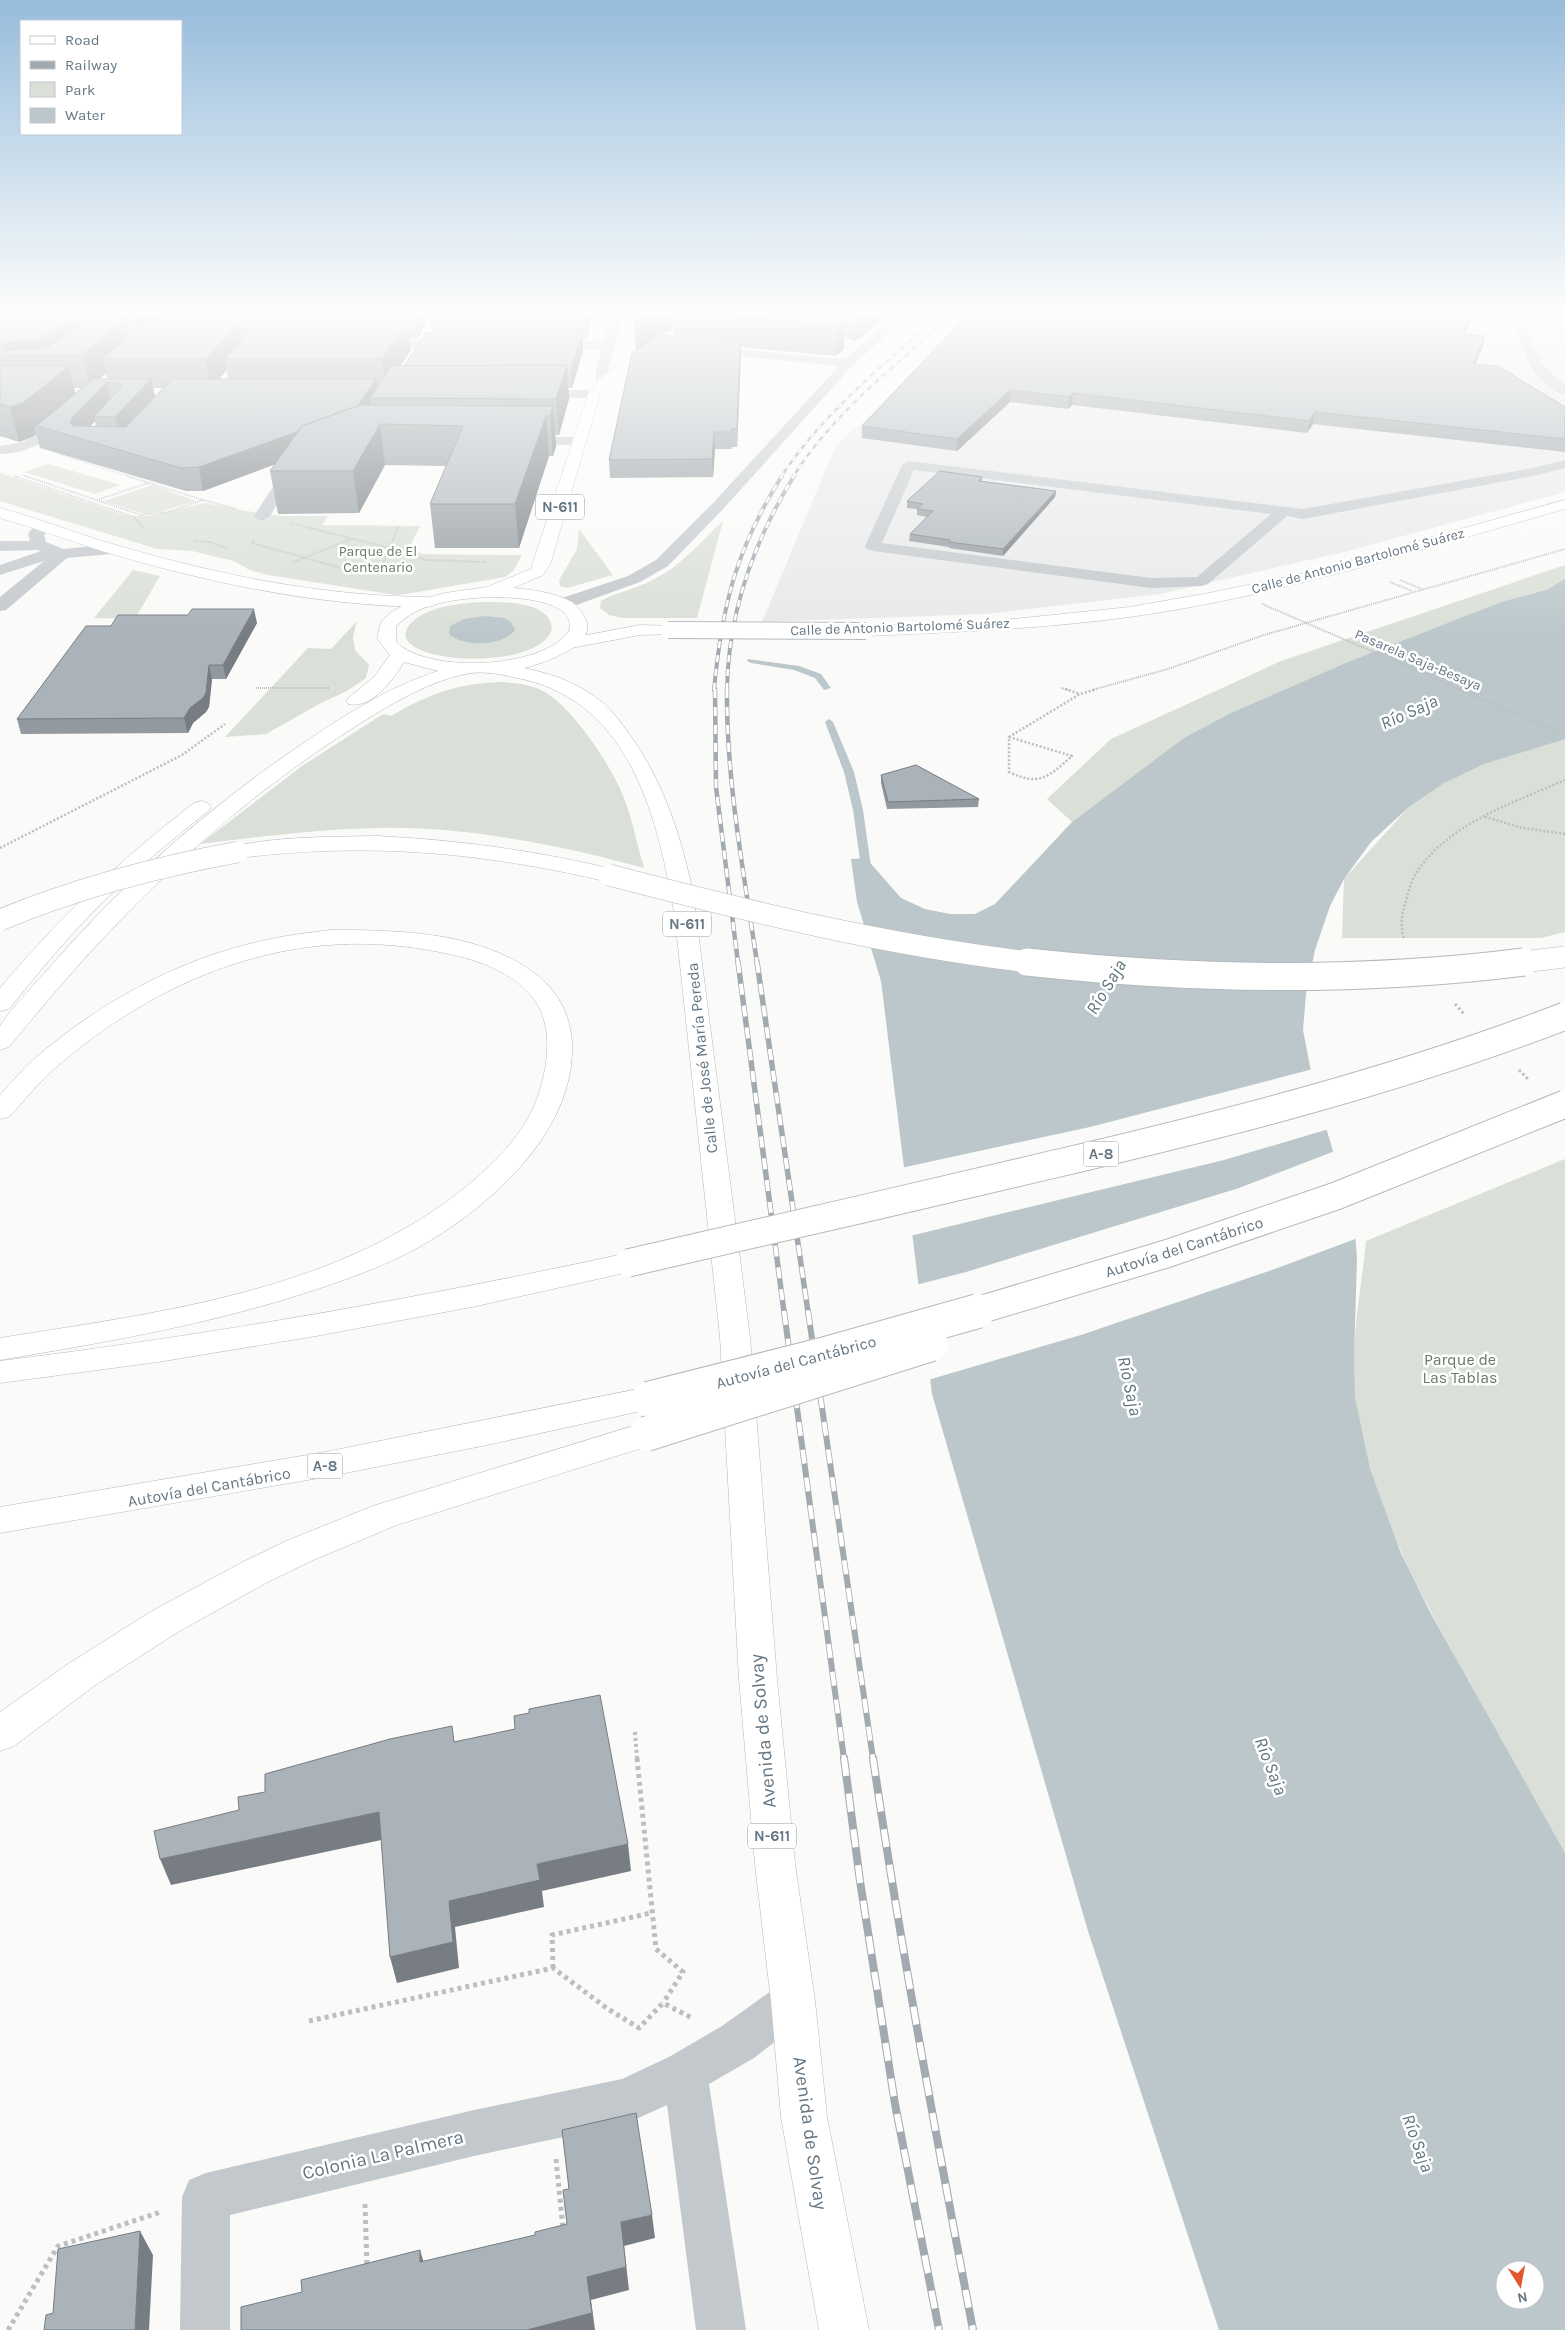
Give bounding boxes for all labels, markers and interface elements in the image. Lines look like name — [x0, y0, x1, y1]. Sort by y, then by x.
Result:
legend — [20, 20, 182, 135]
text: Road — [65, 31, 100, 49]
text: Railway — [65, 56, 117, 74]
text: Park — [65, 81, 95, 99]
text: Water — [65, 106, 106, 124]
road number: N-611 — [536, 494, 584, 520]
street label: Calle de Antonio Bartolomé Suárez — [1250, 524, 1466, 598]
park label: Parque de El Centenario — [339, 543, 417, 576]
street label: Calle de Antonio Bartolomé Suárez — [790, 615, 1010, 639]
street label: Pasarela Saja-Besaya — [1352, 626, 1484, 694]
water label: Río Saja — [1377, 690, 1441, 734]
road number: N-611 — [663, 912, 711, 936]
water label: Río Saja — [1081, 955, 1131, 1019]
street label: Calle de José María Pereda — [683, 962, 721, 1154]
road number: A-8 — [1084, 1142, 1118, 1166]
street label: Autovía del Cantábrico — [1103, 1212, 1265, 1282]
street label: Autovía del Cantábrico — [714, 1331, 878, 1393]
park label: Parque de Las Tablas — [1422, 1350, 1498, 1387]
water label: Río Saja — [1113, 1354, 1147, 1418]
road number: A-8 — [308, 1454, 342, 1478]
street label: Autovía del Cantábrico — [126, 1463, 292, 1511]
street label: Avenida de Solvay — [745, 1653, 781, 1809]
water label: Río Saja — [1250, 1734, 1292, 1798]
road number: N-611 — [748, 1824, 796, 1848]
street label: Avenida de Solvay — [788, 2055, 832, 2211]
water label: Río Saja — [1397, 2111, 1439, 2175]
street label: Colonia La Palmera — [300, 2126, 466, 2184]
north arrow — [1495, 2260, 1545, 2310]
text: N — [1516, 2288, 1529, 2307]

